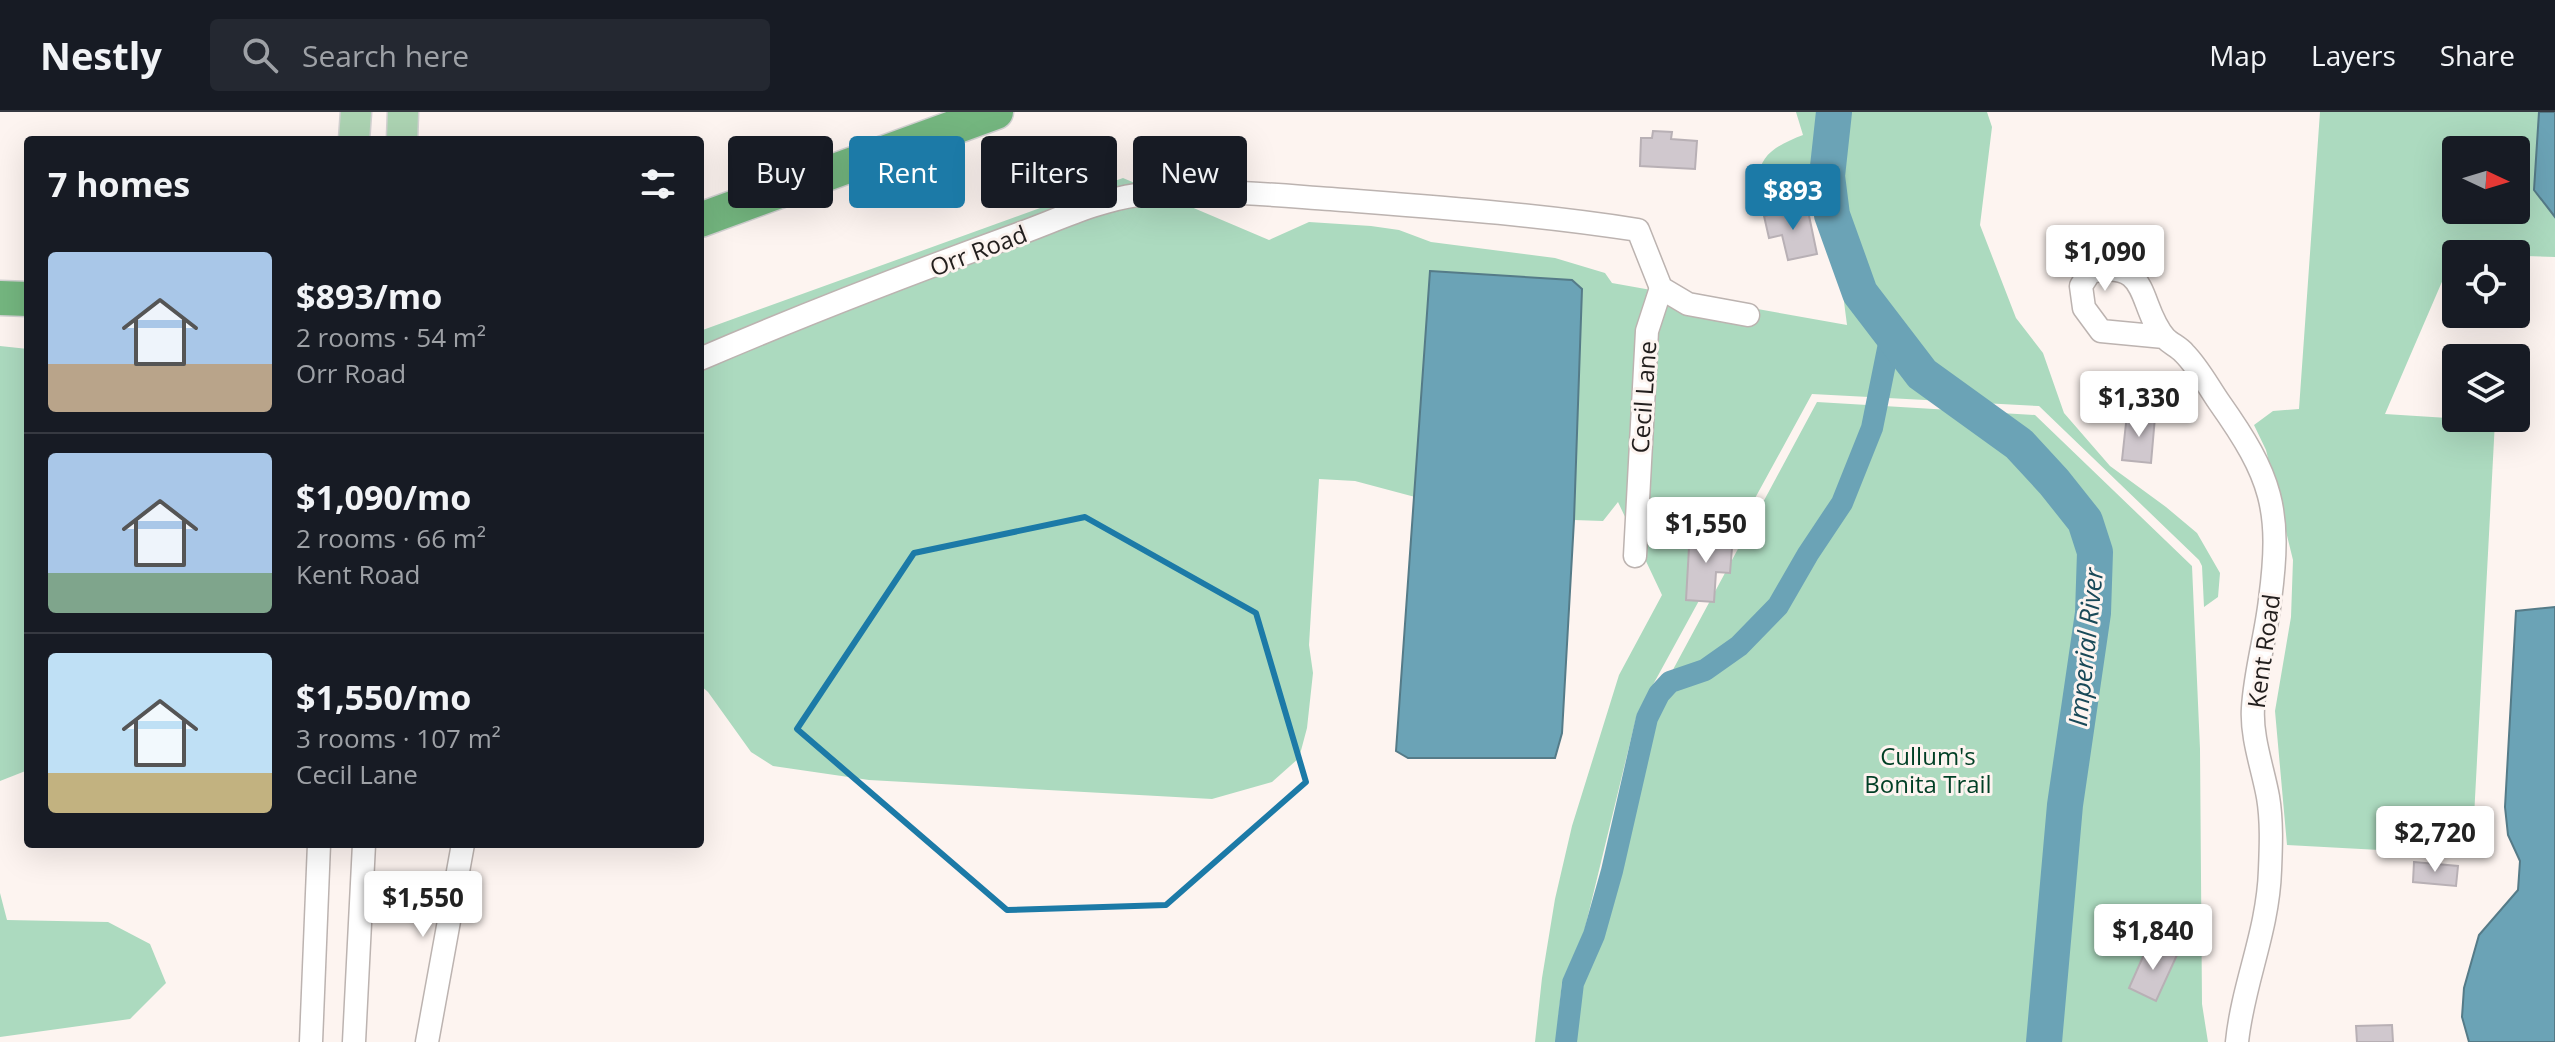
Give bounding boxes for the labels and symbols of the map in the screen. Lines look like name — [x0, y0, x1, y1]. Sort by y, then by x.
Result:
north arrow — [2442, 136, 2530, 224]
pin: $893 — [1746, 164, 1840, 232]
street label: Orr Road — [925, 216, 1031, 284]
pin: $1,090 — [2040, 225, 2170, 293]
street label: Cecil Lane — [1623, 340, 1663, 454]
pin: $1,330 — [2074, 371, 2204, 439]
pin: $1,550 — [1641, 497, 1771, 565]
water label: Imperial River — [2059, 564, 2111, 728]
street label: Kent Road — [2239, 592, 2287, 710]
park label: Cullum's Bonita Trail — [1864, 739, 1992, 800]
pin: $2,720 — [2370, 806, 2500, 874]
pin: $1,550 — [358, 871, 488, 939]
pin: $1,840 — [2088, 904, 2218, 972]

